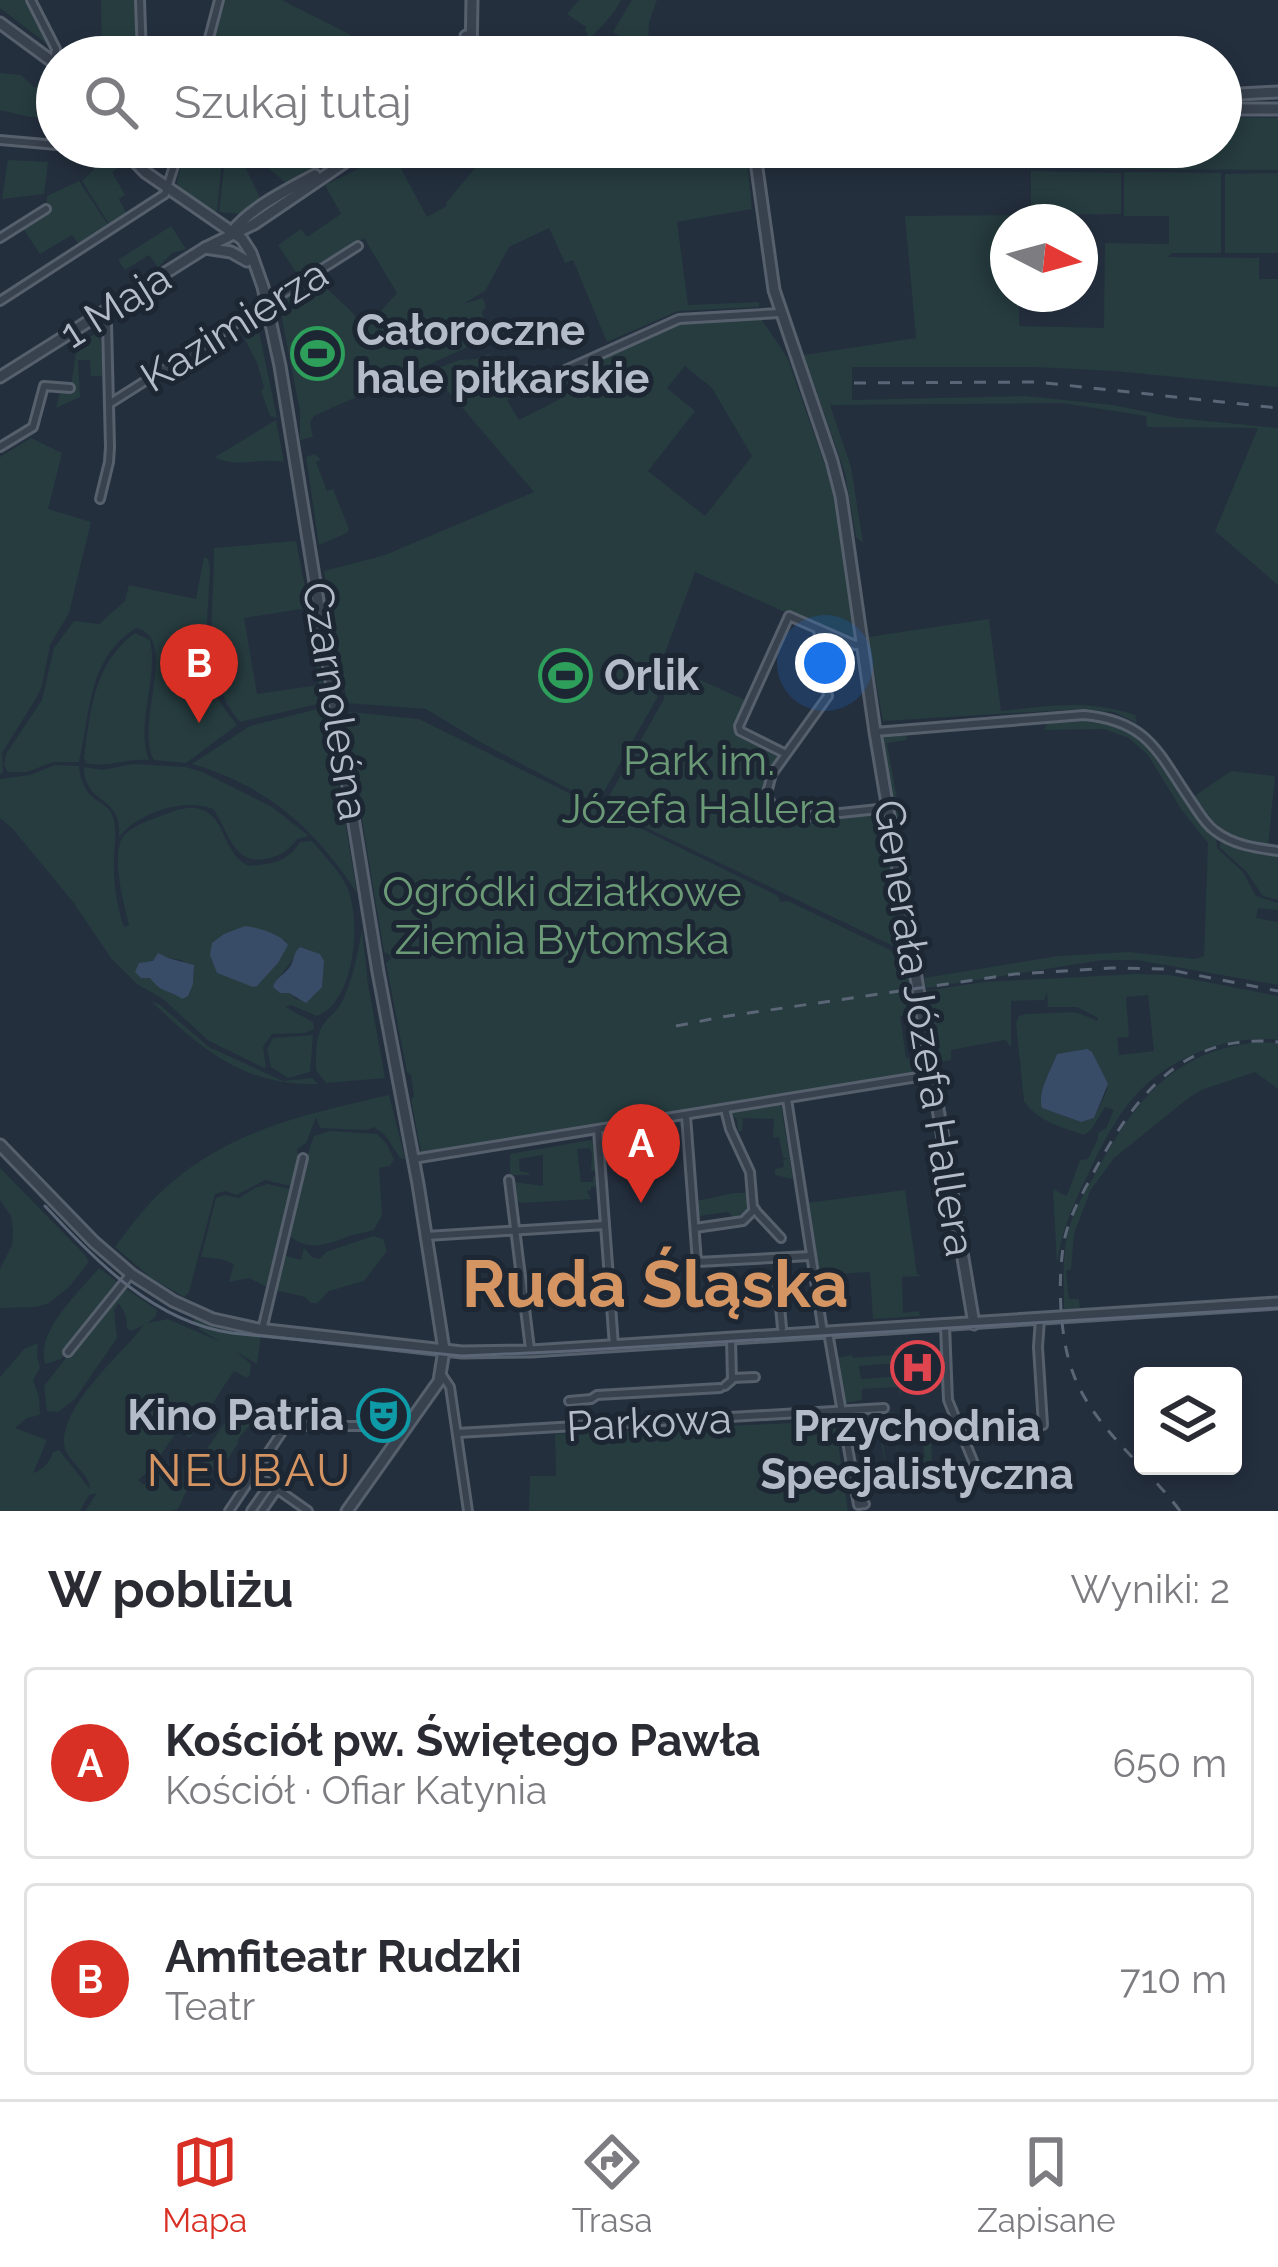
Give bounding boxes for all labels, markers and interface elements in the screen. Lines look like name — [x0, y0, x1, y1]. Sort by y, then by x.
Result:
search box — [36, 36, 1242, 168]
icon: search — [78, 69, 144, 135]
text: Szukaj tutaj — [174, 76, 412, 129]
north arrow — [990, 204, 1098, 312]
street label: Kazimierza — [132, 249, 336, 402]
street label: 1 Maja — [51, 253, 179, 358]
place label: Całoroczne hale piłkarskie — [356, 306, 649, 403]
sports icon: Całoroczne hale piłkarskie — [289, 326, 345, 382]
street label: Czarnoleśna — [293, 579, 379, 824]
pin: B — [160, 624, 238, 723]
your location — [795, 633, 855, 693]
sports icon: Orlik — [537, 647, 593, 703]
place label: Orlik — [604, 651, 700, 700]
park label: Park im. Józefa Hallera — [561, 736, 837, 833]
street label: Generała Józefa Hallera — [864, 796, 985, 1260]
park label: Ogródki działkowe Ziemia Bytomska — [382, 867, 742, 964]
pin: A — [602, 1104, 680, 1203]
district label: Ruda Śląska — [462, 1245, 848, 1322]
hospital icon: Przychodnia Specjalistyczna — [889, 1339, 945, 1395]
map controls — [1134, 1367, 1242, 1475]
button: layers — [1134, 1367, 1242, 1475]
theatre icon: Kino Patria — [355, 1387, 411, 1443]
place label: Kino Patria — [127, 1391, 344, 1440]
street label: Parkowa — [565, 1394, 733, 1451]
place label: Przychodnia Specjalistyczna — [760, 1402, 1074, 1499]
district label: NEUBAU — [147, 1444, 353, 1497]
text: W pobliżu — [48, 1559, 294, 1619]
text: Wyniki: 2 — [1071, 1566, 1230, 1612]
text: Kościół pw. Świętego Pawła — [165, 1714, 761, 1767]
text: A — [77, 1740, 103, 1786]
text: 650 m — [1113, 1740, 1227, 1786]
text: Kościół · Ofiar Katynia — [165, 1767, 547, 1813]
text: Amfiteatr Rudzki — [165, 1930, 522, 1983]
text: B — [77, 1956, 103, 2002]
text: 710 m — [1120, 1956, 1227, 2002]
text: Teatr — [165, 1983, 255, 2029]
tab: Mapa — [162, 2129, 247, 2240]
tab: Trasa — [572, 2129, 652, 2240]
tab: Zapisane — [977, 2129, 1116, 2240]

